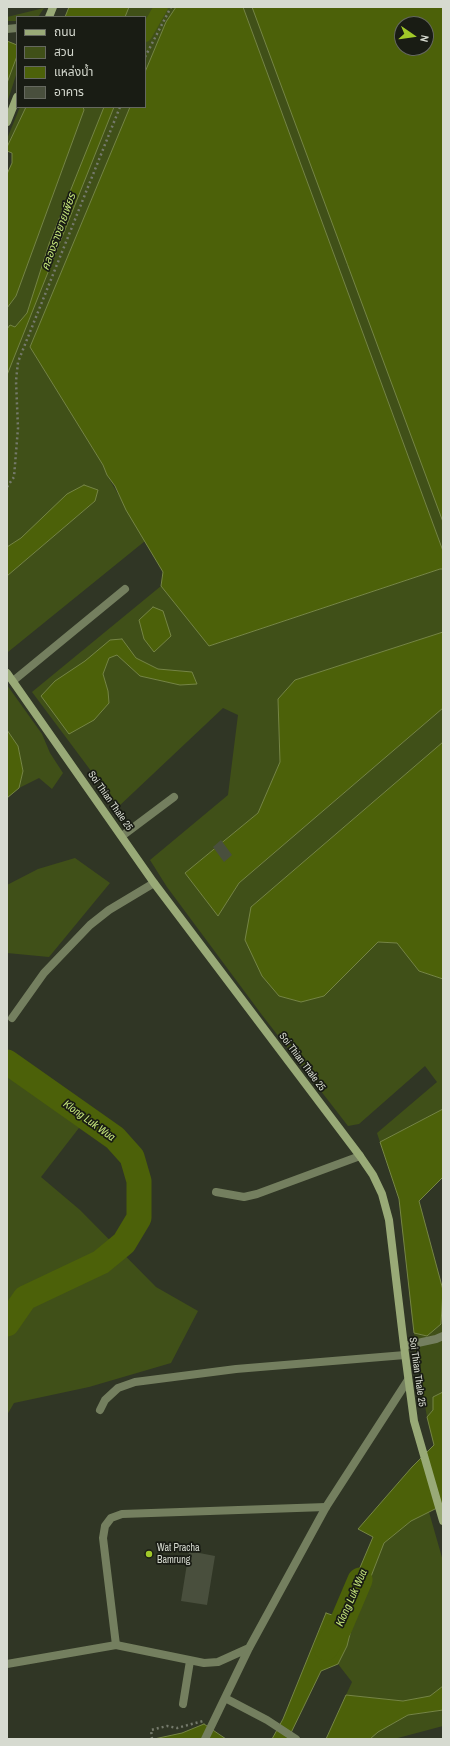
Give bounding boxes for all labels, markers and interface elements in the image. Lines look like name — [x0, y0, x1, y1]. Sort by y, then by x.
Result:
legend — [16, 16, 146, 108]
north arrow — [394, 16, 434, 56]
text: ถนน — [54, 24, 76, 40]
text: N — [417, 34, 432, 43]
text: สวน — [54, 44, 74, 60]
text: แหล่งน้ำ — [54, 64, 93, 80]
text: อาคาร — [54, 84, 84, 100]
water label: คลองรางยายเพียร — [39, 192, 79, 272]
street label: Soi Thian Thale 25 — [85, 769, 135, 833]
street label: Soi Thian Thale 25 — [276, 1031, 328, 1093]
water label: Klong Luk Wua — [60, 1098, 118, 1144]
street label: Soi Thian Thale 25 — [406, 1337, 428, 1407]
place label: Wat Pracha Bamrung — [157, 1542, 200, 1566]
marker: Wat Pracha Bamrung — [144, 1549, 154, 1559]
water label: Klong Luk Wua — [334, 1567, 370, 1629]

